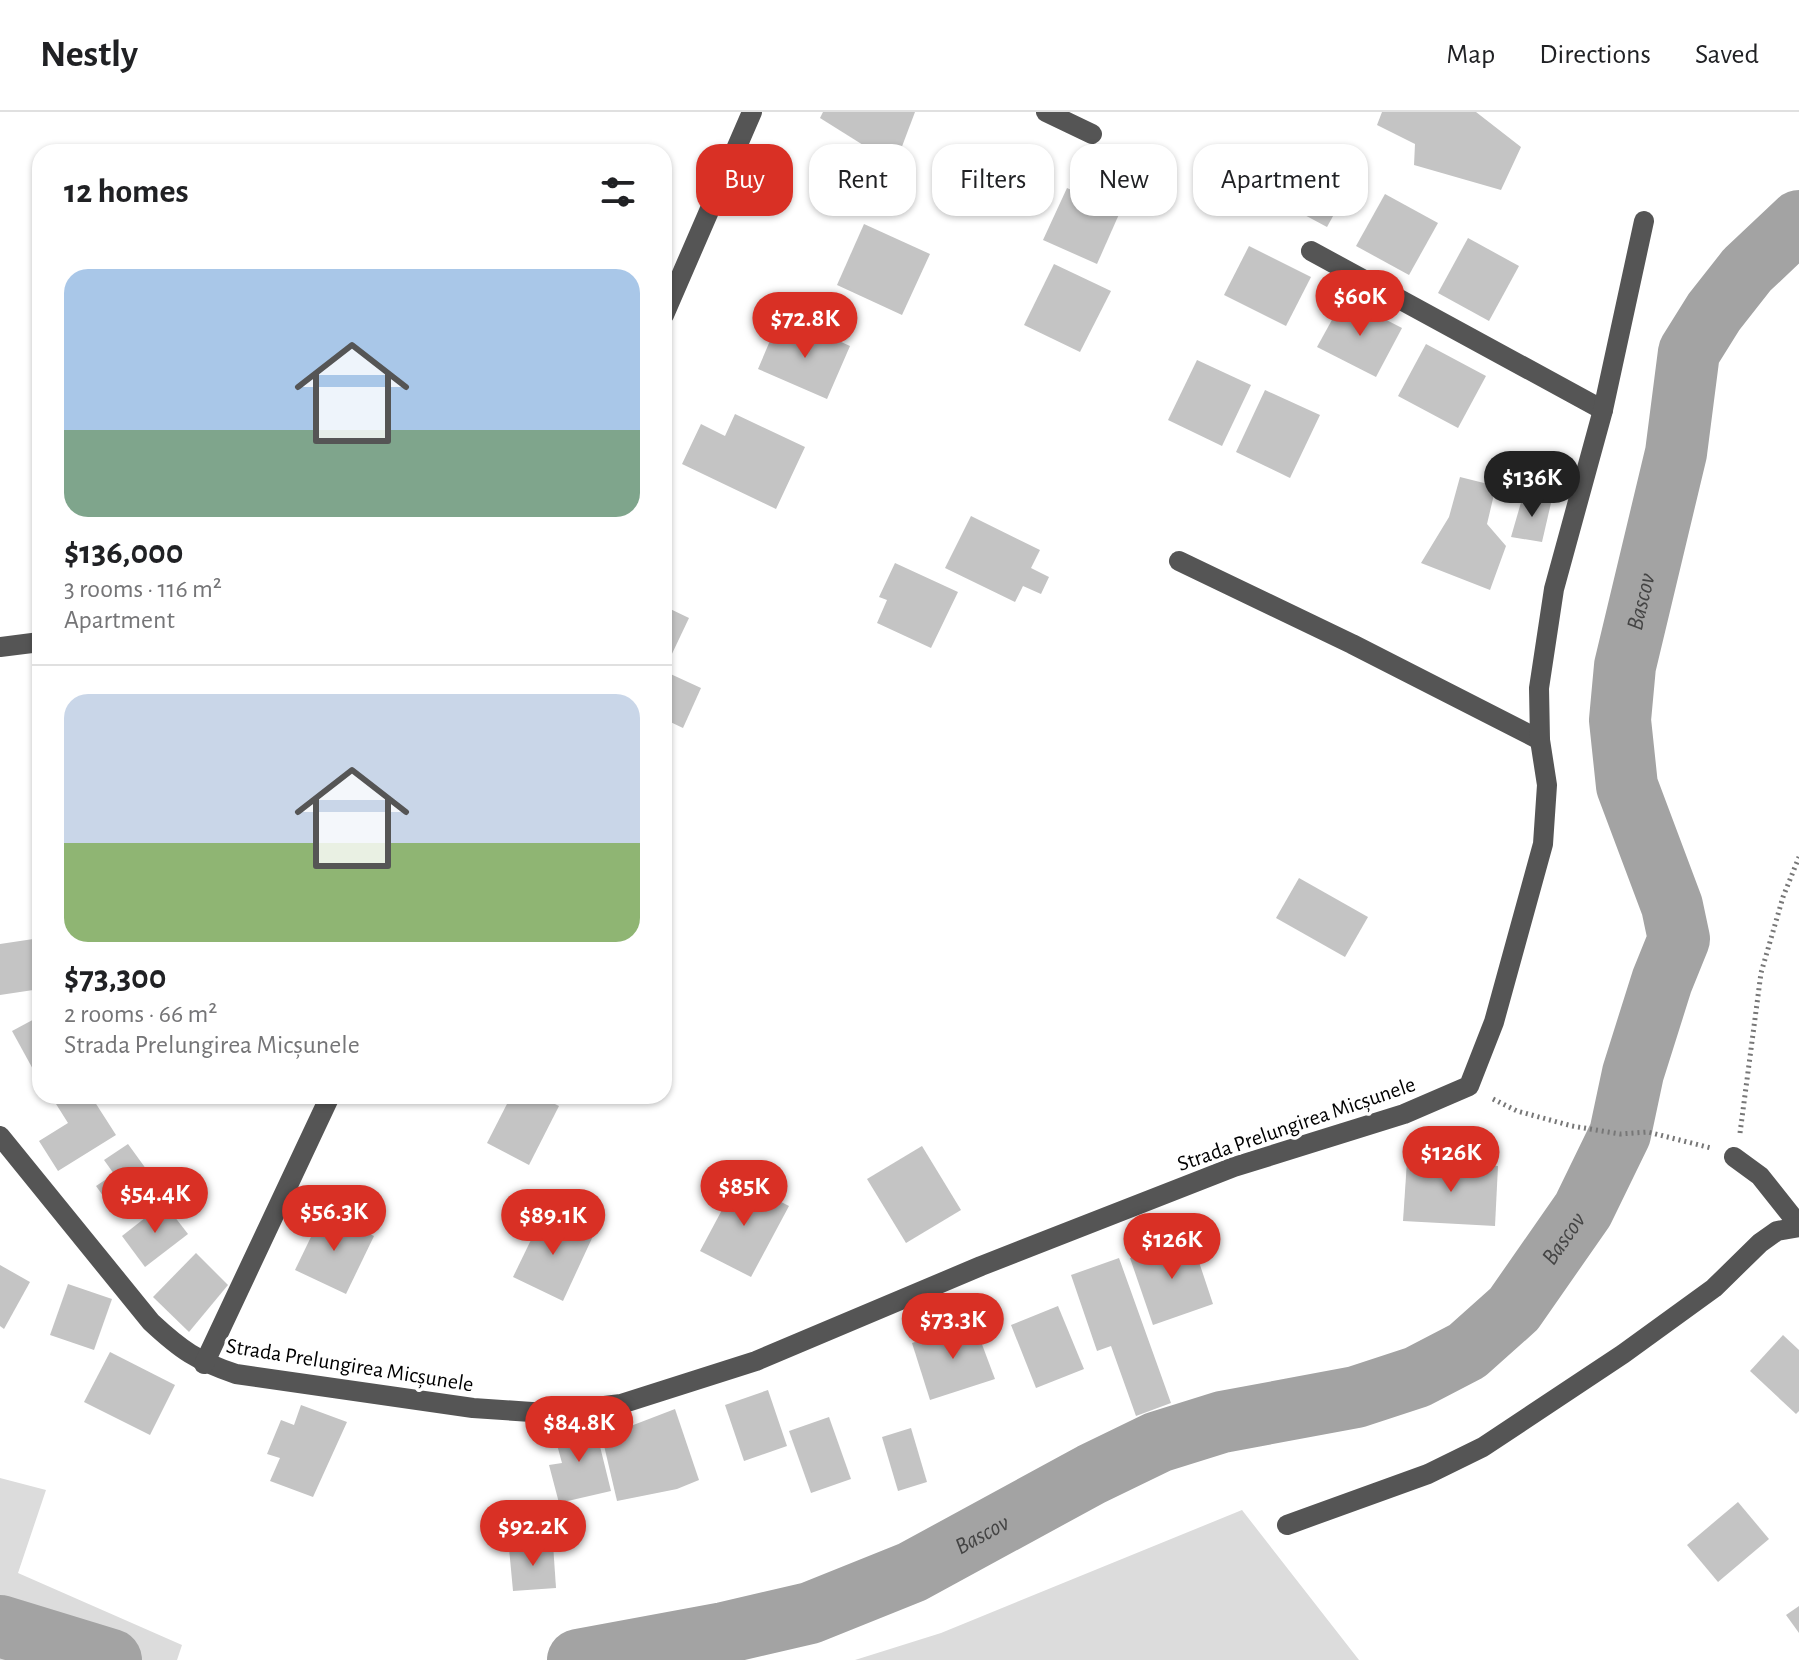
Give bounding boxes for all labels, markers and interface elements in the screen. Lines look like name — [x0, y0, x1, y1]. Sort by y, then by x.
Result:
text: Nestly — [40, 36, 138, 74]
text: Map — [1446, 41, 1495, 69]
text: Directions — [1539, 41, 1651, 69]
text: Saved — [1695, 41, 1759, 69]
chip: Buy — [696, 144, 793, 216]
chip: Rent — [809, 144, 916, 216]
chip: Filters — [932, 144, 1054, 216]
chip: New — [1070, 144, 1177, 216]
chip: Apartment — [1193, 144, 1368, 216]
icon: filters — [596, 170, 640, 214]
text: 12 homes — [64, 175, 189, 209]
pin: $60K — [1313, 270, 1407, 338]
text: $60K — [1334, 283, 1387, 309]
pin: $72.8K — [740, 292, 870, 360]
text: $72.8K — [770, 305, 840, 331]
icon: home — [280, 321, 424, 465]
pin: $136K — [1476, 451, 1588, 519]
text: $136K — [1502, 464, 1562, 490]
text: $136,000 — [64, 536, 184, 570]
water label: Bascov — [1623, 571, 1660, 633]
text: 3 rooms · 116 m² — [64, 576, 222, 602]
text: Apartment — [64, 607, 175, 633]
icon: home — [280, 746, 424, 890]
text: $73,300 — [64, 961, 167, 995]
text: 2 rooms · 66 m² — [64, 1001, 217, 1027]
text: Strada Prelungirea Micșunele — [64, 1032, 360, 1058]
street label: Strada Prelungirea Micșunele — [1174, 1073, 1419, 1177]
pin: $126K — [1395, 1126, 1507, 1194]
text: $126K — [1420, 1139, 1482, 1165]
pin: $85K — [697, 1160, 791, 1228]
pin: $54.4K — [90, 1167, 220, 1235]
text: $85K — [719, 1173, 769, 1199]
text: $54.4K — [120, 1180, 190, 1206]
pin: $56.3K — [269, 1185, 399, 1253]
pin: $89.1K — [488, 1189, 618, 1257]
text: $56.3K — [300, 1198, 368, 1224]
text: $89.1K — [519, 1202, 587, 1228]
water label: Bascov — [1538, 1208, 1590, 1269]
pin: $126K — [1116, 1213, 1228, 1281]
text: $126K — [1141, 1226, 1203, 1252]
pin: $73.3K — [888, 1293, 1018, 1361]
text: $73.3K — [920, 1306, 986, 1332]
street label: Strada Prelungirea Micșunele — [224, 1335, 475, 1397]
pin: $84.8K — [514, 1396, 644, 1464]
text: $84.8K — [543, 1409, 615, 1435]
pin: $92.2K — [468, 1500, 598, 1568]
water label: Bascov — [951, 1511, 1013, 1559]
text: $92.2K — [498, 1513, 568, 1539]

